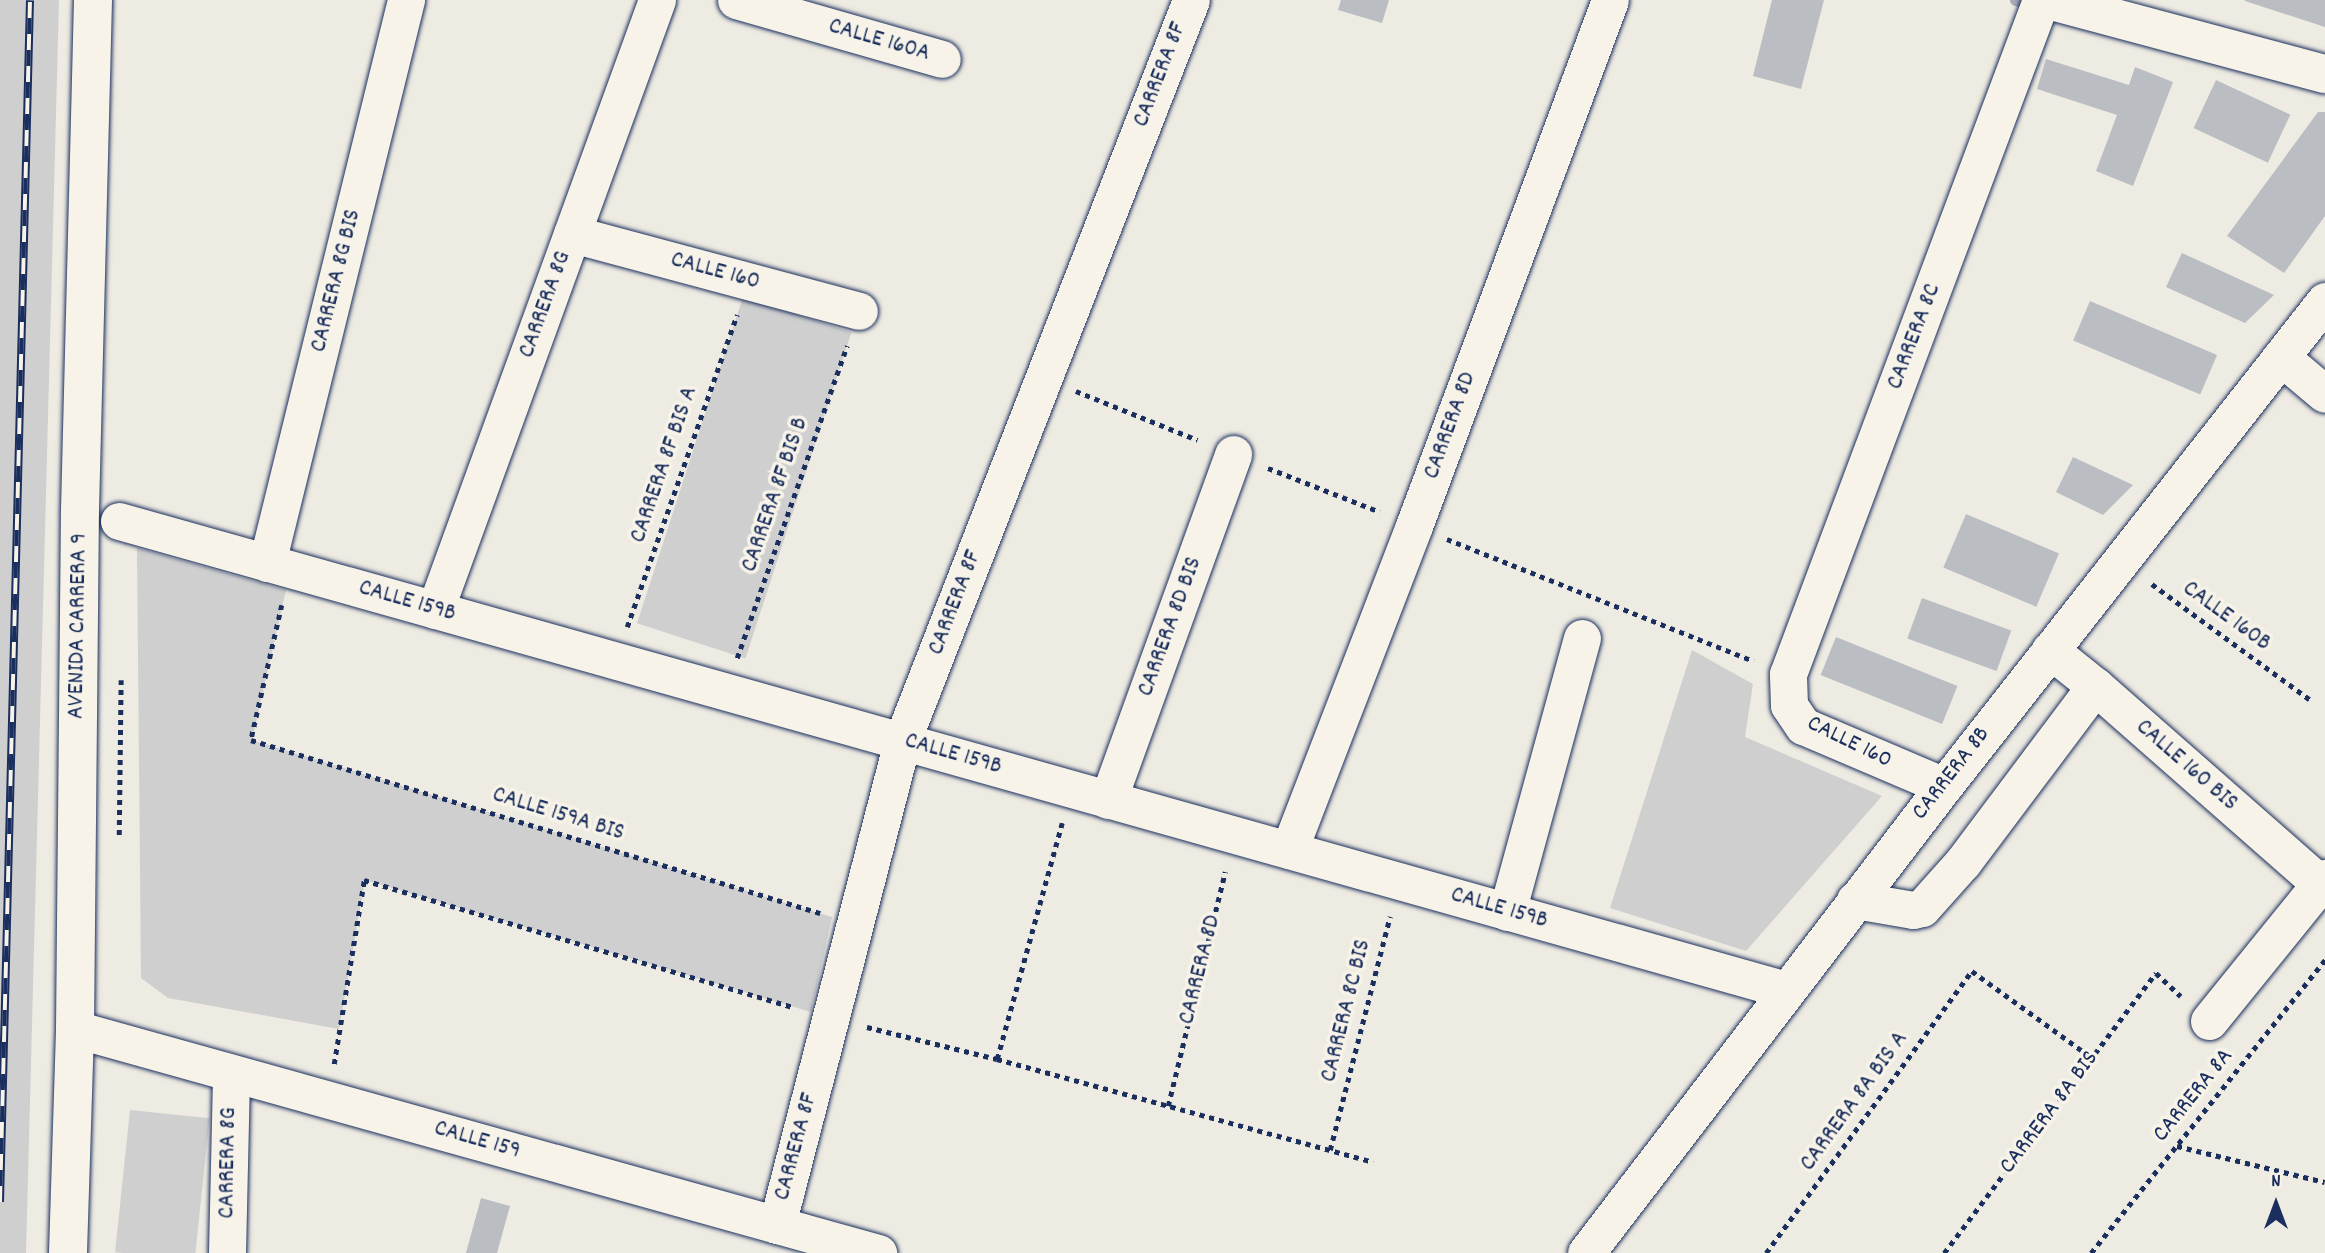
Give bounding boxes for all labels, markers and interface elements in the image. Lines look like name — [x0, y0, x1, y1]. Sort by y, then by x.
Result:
street label: CALLE 160A — [825, 13, 933, 69]
street label: CARRERA 8F — [1128, 19, 1194, 131]
street label: CARRERA 8G BIS — [305, 207, 369, 355]
street label: CALLE 160 — [667, 246, 763, 298]
street label: CARRERA 8G — [513, 248, 579, 362]
street label: CARRERA 8C — [1882, 280, 1948, 394]
street label: CARRERA 8D — [1418, 369, 1484, 483]
street label: CARRERA 8F BIS A — [625, 383, 705, 547]
street label: CARRERA 8F BIS B — [736, 414, 816, 576]
street label: AVENIDA CARRERA 9 — [63, 533, 95, 719]
street label: CARRERA 8F — [923, 547, 989, 659]
street label: CARRERA 8D BIS — [1132, 553, 1210, 701]
street label: CALLE 159B — [355, 574, 459, 630]
street label: CALLE 160B — [2176, 575, 2276, 659]
street label: CALLE 160 — [1802, 710, 1896, 776]
street label: CALLE 160 BIS — [2129, 714, 2243, 818]
street label: CARRERA 8B — [1907, 722, 1997, 826]
street label: CALLE 159B — [901, 727, 1005, 783]
street label: CALLE 159A BIS — [489, 781, 627, 849]
street label: CALLE 159B — [1447, 881, 1551, 937]
street label: CARRERA 8D — [1174, 912, 1228, 1028]
street label: CARRERA 8C BIS — [1315, 937, 1379, 1085]
street label: CARRERA 8A BIS A — [1795, 1026, 1915, 1178]
street label: CARRERA 8A — [2147, 1043, 2241, 1149]
street label: CARRERA 8A BIS — [1994, 1046, 2106, 1180]
street label: CARRERA 8F — [769, 1090, 825, 1204]
street label: CARRERA 8G — [214, 1107, 244, 1219]
street label: CALLE 159 — [431, 1115, 523, 1167]
north arrow — [2241, 1169, 2311, 1239]
text: N — [2271, 1169, 2281, 1196]

